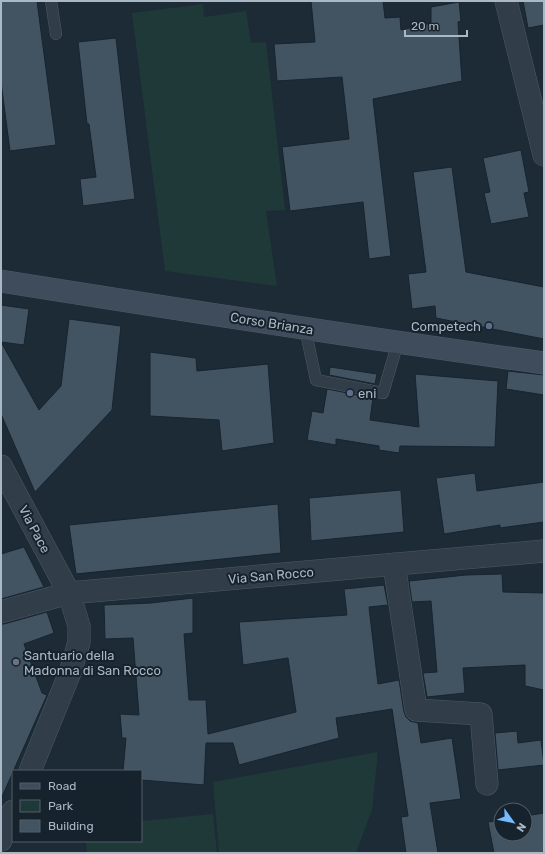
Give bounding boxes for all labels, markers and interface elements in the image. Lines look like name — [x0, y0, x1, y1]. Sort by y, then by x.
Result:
scale bar — [405, 12, 467, 38]
text: 20 m — [411, 19, 439, 33]
street label: Corso Brianza — [229, 310, 315, 337]
place label: Competech — [411, 319, 481, 334]
marker: Competech — [484, 321, 494, 331]
place label: eni — [358, 386, 376, 401]
marker: eni — [345, 388, 355, 398]
street label: Via Pace — [16, 503, 53, 556]
street label: Via San Rocco — [228, 564, 315, 587]
place label: Santuario della Madonna di San Rocco — [24, 648, 161, 678]
marker: Santuario della Madonna di San Rocco — [11, 657, 21, 667]
legend — [12, 770, 142, 842]
text: Road — [48, 779, 76, 793]
text: Park — [48, 799, 74, 813]
north arrow — [493, 802, 533, 842]
text: Building — [48, 819, 94, 833]
text: N — [513, 820, 529, 834]

